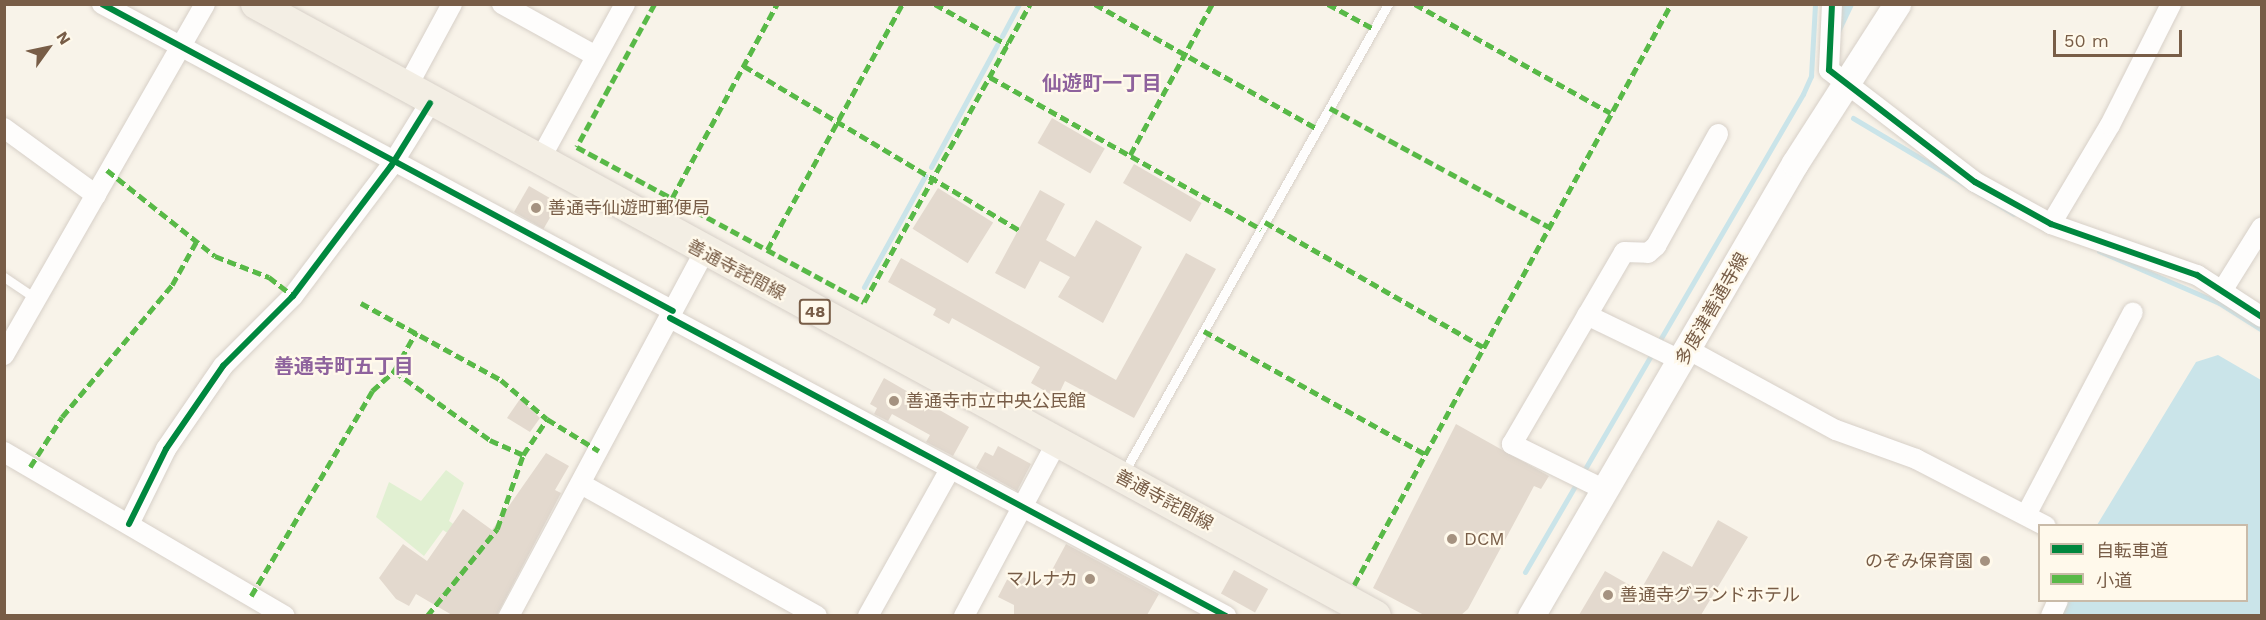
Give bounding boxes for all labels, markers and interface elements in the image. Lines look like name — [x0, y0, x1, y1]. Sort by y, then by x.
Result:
north arrow — [18, 18, 78, 78]
scale bar — [2056, 18, 2185, 56]
text: N — [52, 28, 75, 48]
text: 50 m — [2064, 30, 2109, 51]
district label: 仙遊町一丁目 — [1042, 71, 1162, 95]
place label: 善通寺仙遊町郵便局 — [548, 197, 710, 219]
marker: 善通寺仙遊町郵便局 — [529, 201, 543, 215]
street label: 善通寺詫間線 — [683, 235, 789, 305]
street label: 多度津善通寺線 — [1671, 249, 1753, 369]
road number: 48 — [798, 299, 832, 325]
district label: 善通寺町五丁目 — [274, 354, 414, 378]
place label: 善通寺市立中央公民館 — [906, 390, 1086, 412]
marker: 善通寺市立中央公民館 — [887, 394, 901, 408]
street label: 善通寺詫間線 — [1111, 465, 1217, 535]
legend — [2038, 524, 2248, 602]
place label: DCM — [1464, 528, 1505, 550]
marker: DCM — [1445, 532, 1459, 546]
text: 自転車道 — [2096, 540, 2168, 561]
place label: のぞみ保育園 — [1865, 550, 1973, 572]
marker: のぞみ保育園 — [1978, 554, 1992, 568]
place label: マルナカ — [1006, 568, 1078, 590]
text: 小道 — [2096, 570, 2132, 591]
marker: マルナカ — [1083, 572, 1097, 586]
place label: 善通寺グランドホテル — [1620, 584, 1800, 606]
marker: 善通寺グランドホテル — [1601, 588, 1615, 602]

